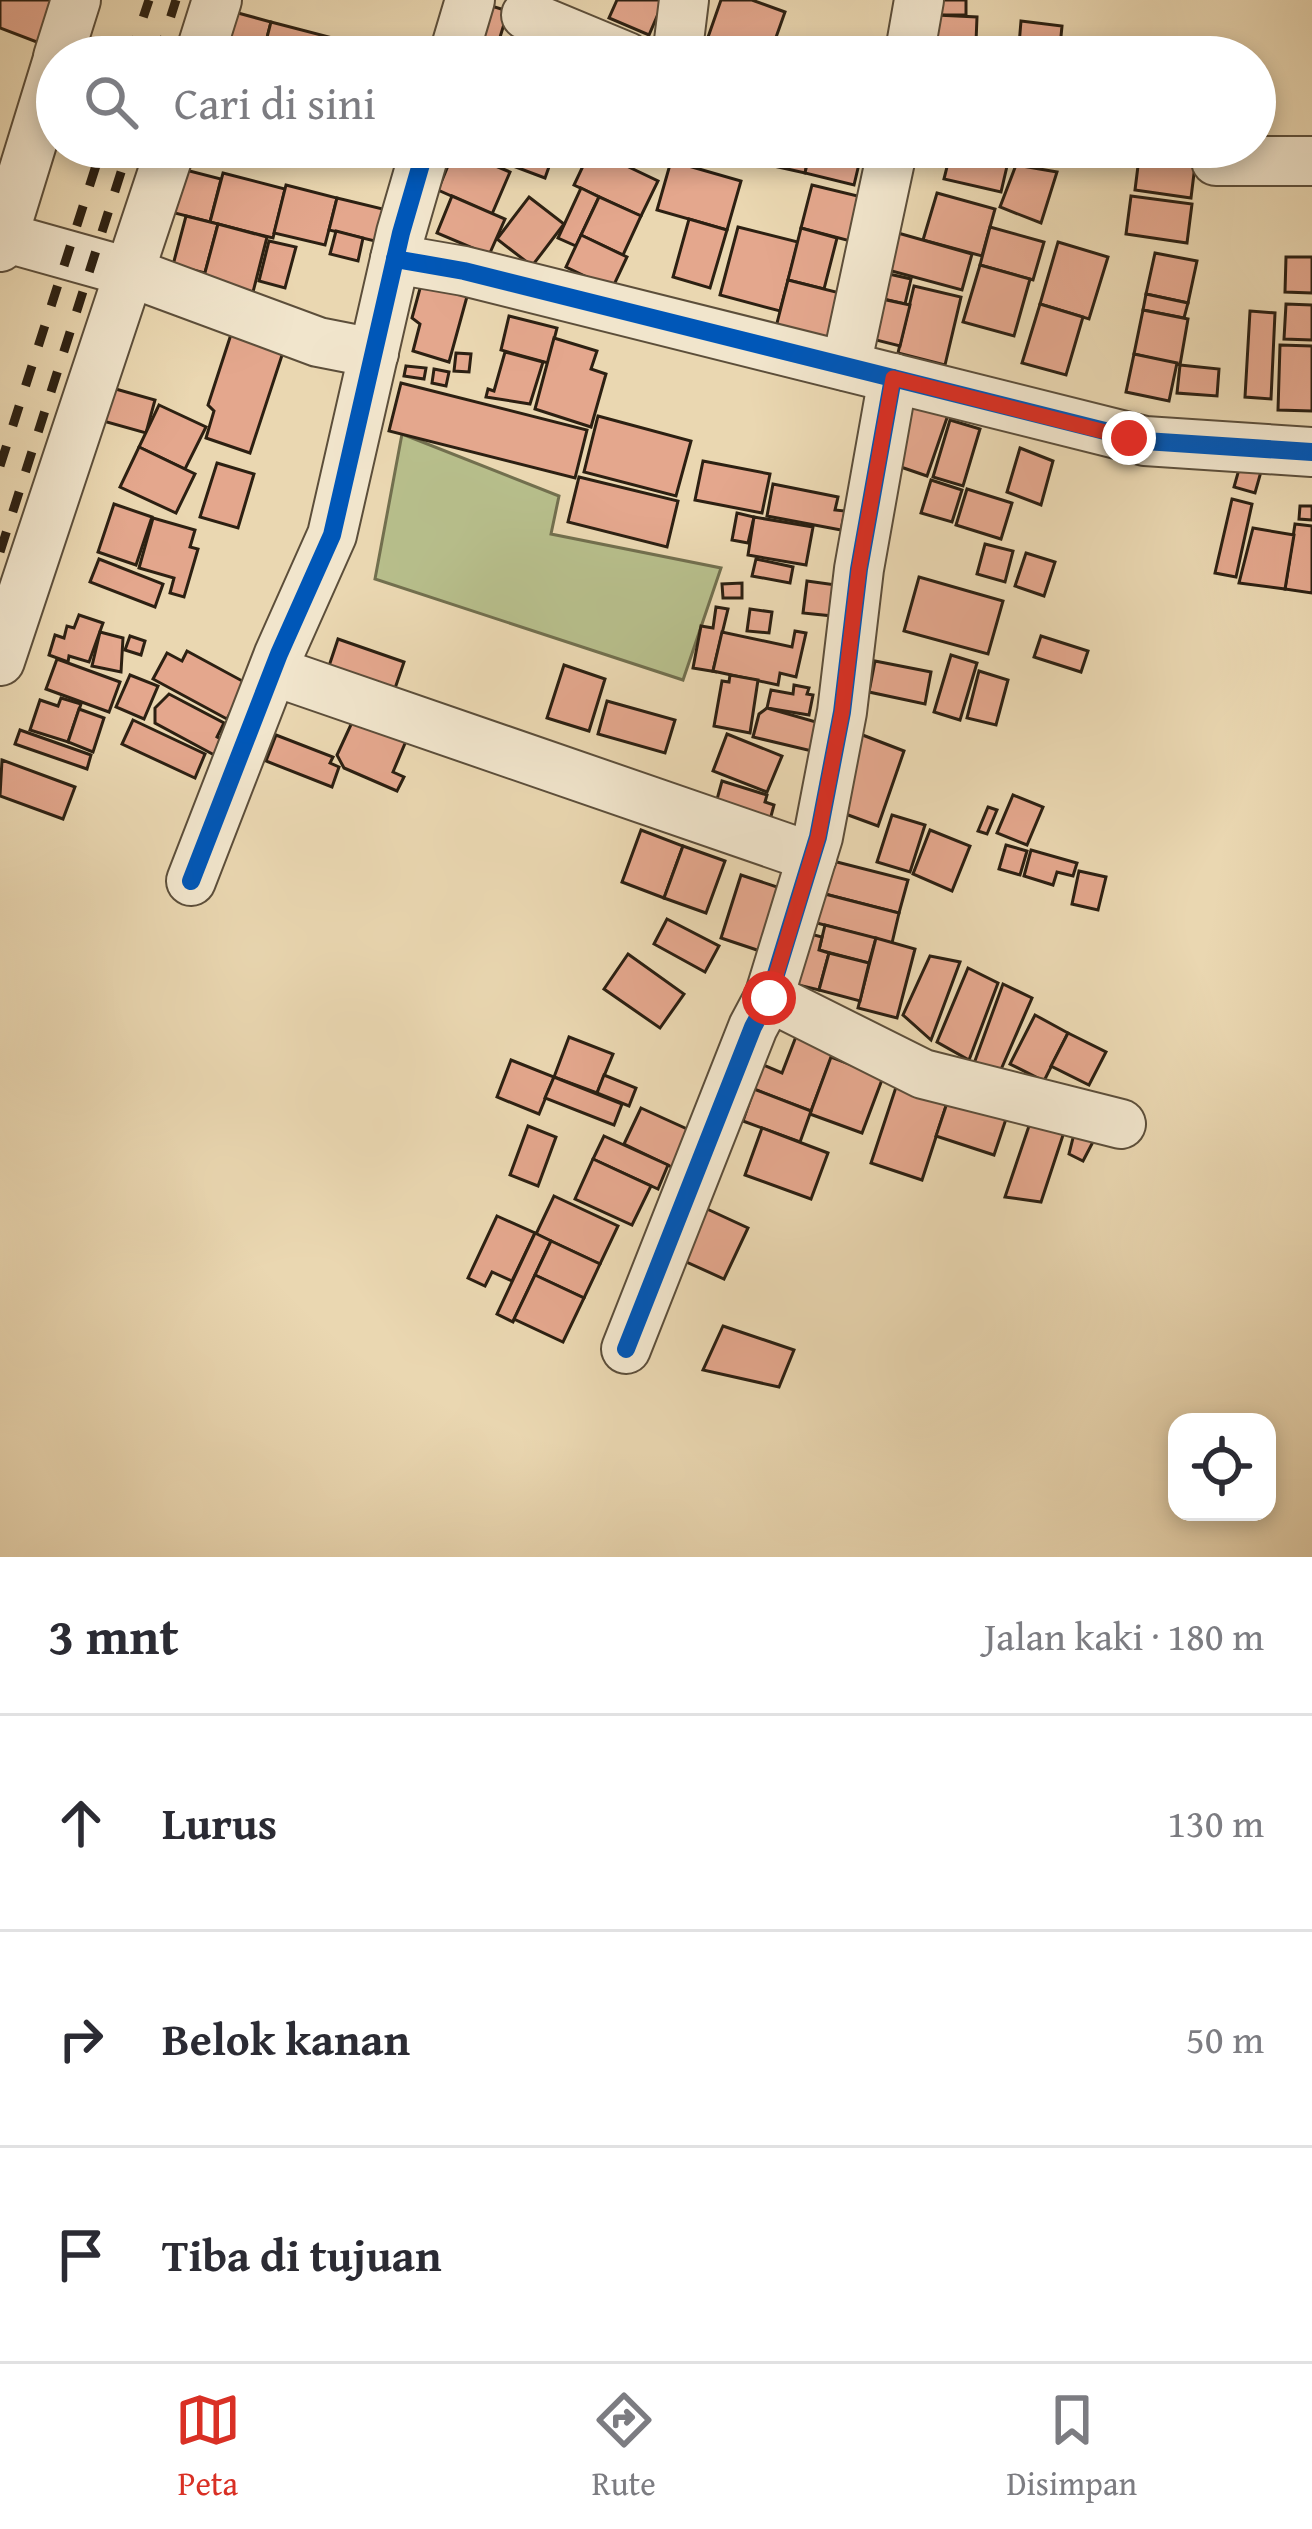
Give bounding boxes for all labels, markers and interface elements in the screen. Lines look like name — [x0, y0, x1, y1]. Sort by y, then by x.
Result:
search box — [36, 36, 1276, 168]
icon: search — [78, 69, 144, 135]
text: Cari di sini — [174, 70, 376, 135]
route end — [1102, 411, 1156, 465]
route start — [742, 971, 796, 1025]
map controls — [1168, 1413, 1276, 1521]
button: locate — [1168, 1413, 1276, 1521]
text: 3 mnt — [48, 1598, 179, 1673]
text: Jalan kaki · 180 m — [984, 1607, 1264, 1664]
icon: ahead — [48, 1790, 114, 1856]
text: Lurus — [162, 1790, 277, 1855]
text: 130 m — [1167, 1794, 1264, 1851]
icon: right — [48, 2006, 114, 2072]
text: Belok kanan — [162, 2006, 410, 2071]
text: 50 m — [1186, 2010, 1264, 2067]
icon: arrive — [48, 2222, 114, 2288]
text: Tiba di tujuan — [162, 2222, 442, 2287]
tab: Peta — [175, 2387, 241, 2507]
tab: Rute — [591, 2387, 657, 2507]
tab: Disimpan — [1006, 2387, 1137, 2507]

